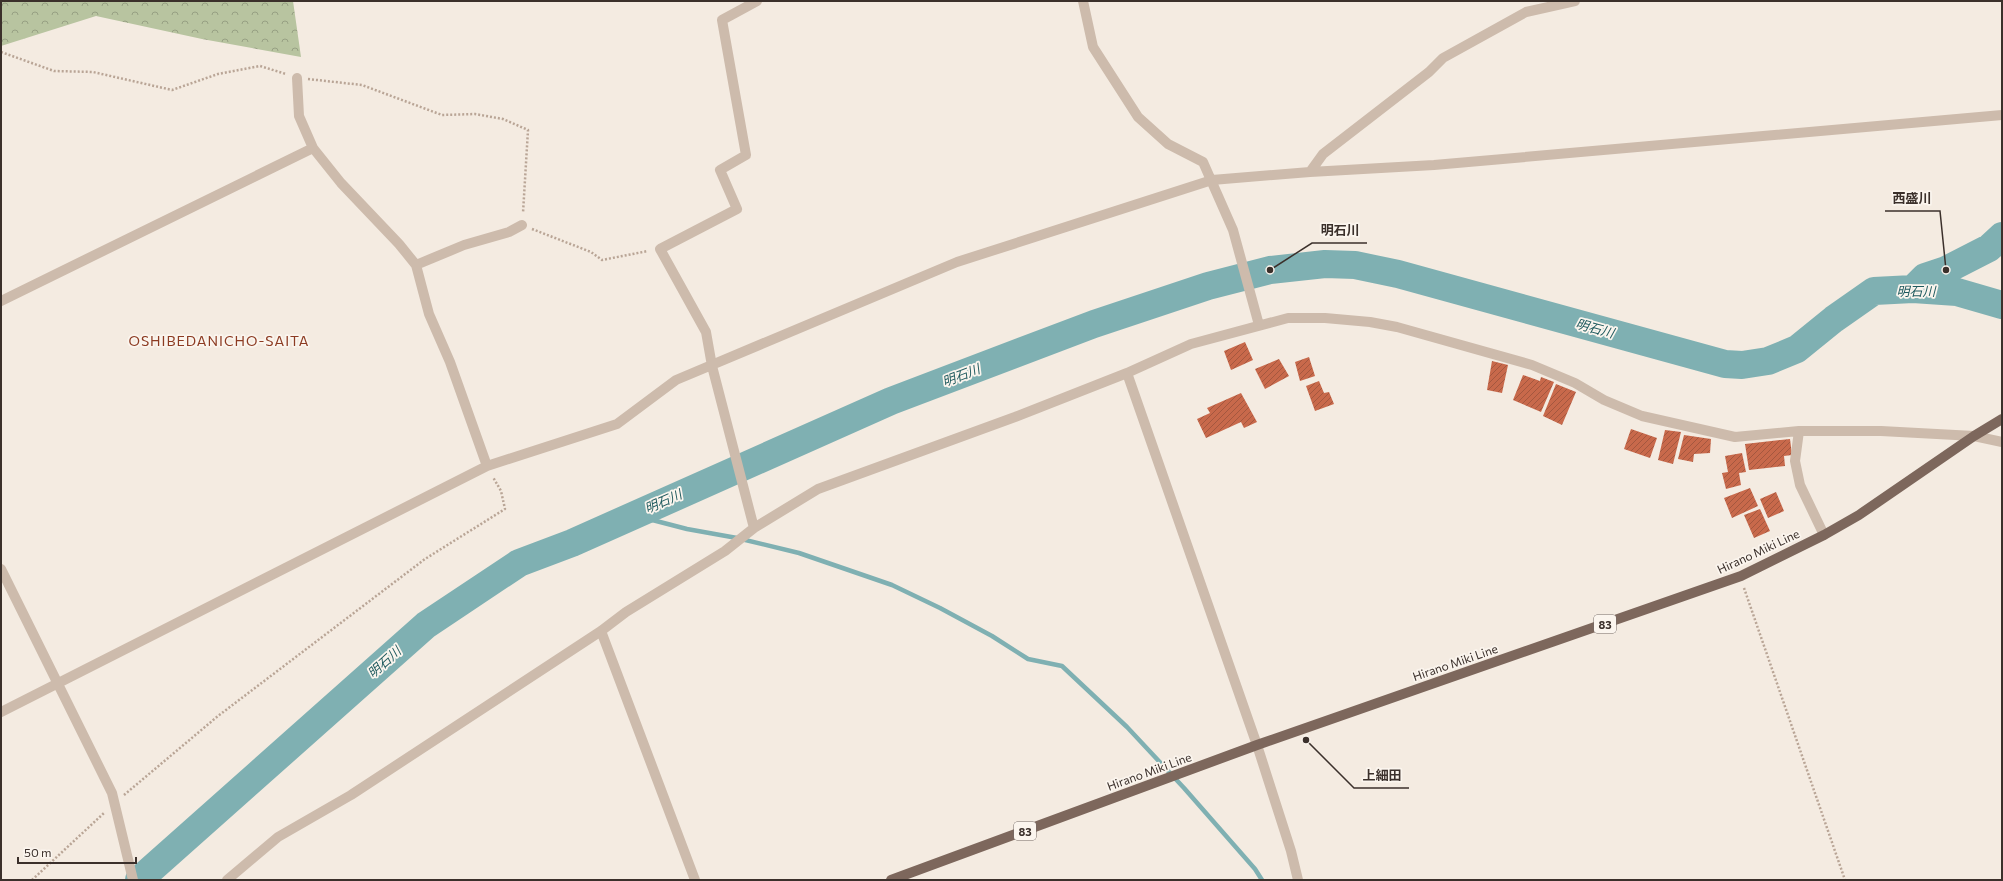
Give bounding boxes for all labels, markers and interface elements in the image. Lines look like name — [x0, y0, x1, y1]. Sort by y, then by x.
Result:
callout: 西盛川 — [1885, 186, 1940, 211]
text: 西盛川 — [1892, 190, 1932, 206]
callout: 明石川 — [1312, 218, 1367, 243]
text: 明石川 — [1320, 222, 1360, 238]
water label: 明石川 — [1896, 283, 1937, 299]
water label: 明石川 — [1574, 315, 1618, 341]
district label: OSHIBEDANICHO-SAITA — [128, 332, 310, 349]
water label: 明石川 — [940, 360, 984, 389]
water label: 明石川 — [642, 485, 686, 516]
street label: Hirano Miki Line — [1715, 526, 1801, 576]
road number: 83 — [1594, 615, 1616, 633]
street label: Hirano Miki Line — [1411, 641, 1499, 683]
water label: 明石川 — [364, 642, 405, 681]
street label: Hirano Miki Line — [1105, 749, 1193, 793]
callout: 上細田 — [1354, 763, 1409, 788]
text: 上細田 — [1362, 767, 1402, 783]
road number: 83 — [1014, 822, 1036, 840]
scale bar — [18, 839, 136, 865]
text: 50 m — [24, 845, 52, 859]

